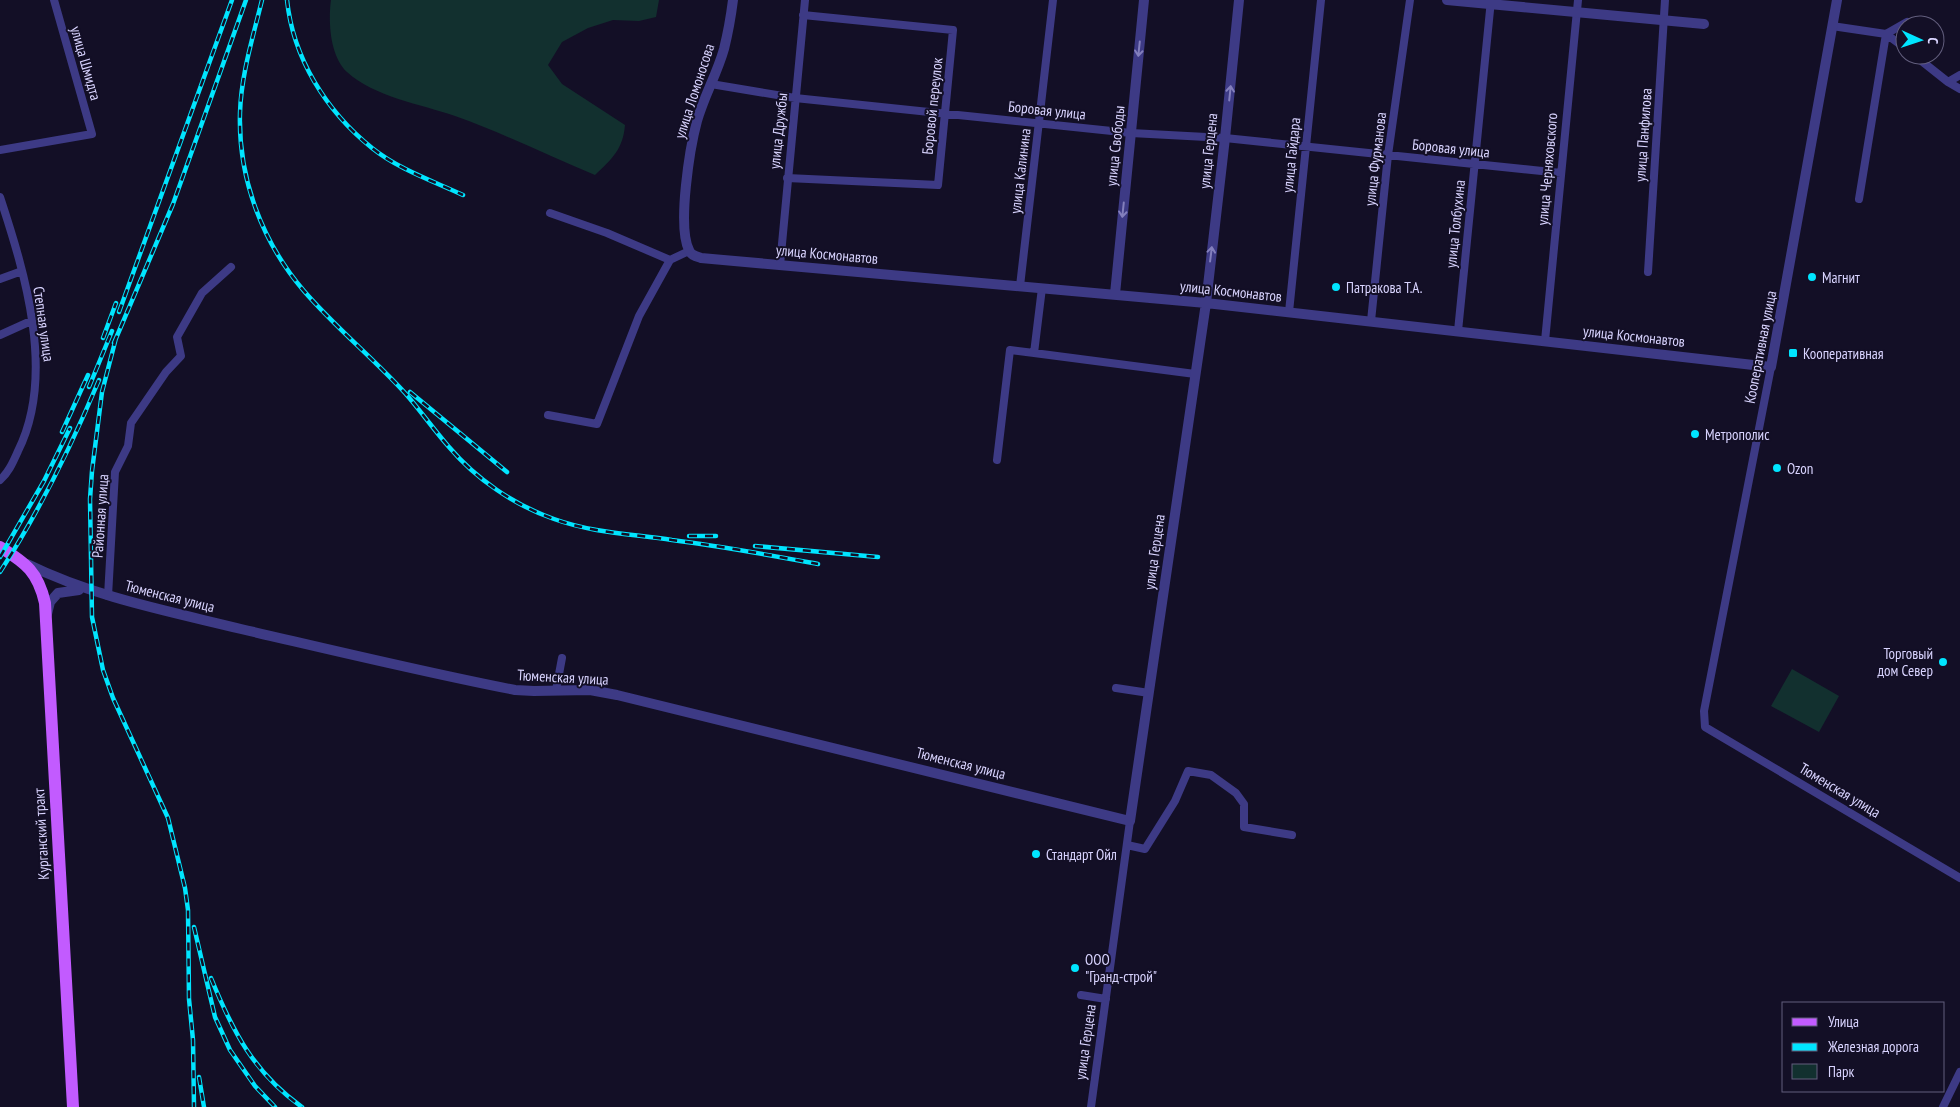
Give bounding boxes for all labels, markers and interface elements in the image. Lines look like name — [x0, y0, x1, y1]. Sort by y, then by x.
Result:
north arrow — [1895, 15, 1945, 65]
street label: улица Шмидта — [66, 24, 106, 102]
text: С — [1924, 37, 1942, 45]
one-way arrow — [1134, 40, 1144, 56]
street label: улица Ломоносова — [670, 41, 718, 141]
street label: Боровой переулок — [917, 56, 947, 155]
one-way arrow — [1225, 85, 1235, 101]
street label: улица Панфилова — [1630, 88, 1656, 182]
street label: улица Дружбы — [765, 92, 791, 170]
street label: Боровая улица — [1007, 96, 1087, 124]
street label: улица Свободы — [1101, 105, 1129, 187]
street label: улица Фурманова — [1360, 111, 1390, 207]
street label: улица Герцена — [1195, 112, 1221, 190]
street label: улица Черняховского — [1533, 112, 1561, 226]
street label: улица Гайдара — [1278, 116, 1304, 194]
street label: улица Калинина — [1005, 127, 1035, 215]
street label: Боровая улица — [1411, 134, 1491, 162]
street label: улица Толбухина — [1441, 179, 1469, 269]
one-way arrow — [1119, 202, 1128, 218]
street label: улица Космонавтов — [775, 240, 879, 268]
one-way arrow — [1207, 246, 1217, 262]
place label: Магнит — [1822, 268, 1860, 287]
marker: Магнит — [1806, 271, 1818, 283]
street label: улица Космонавтов — [1179, 276, 1283, 306]
place label: Патракова Т.А. — [1346, 278, 1423, 297]
marker: Патракова Т.А. — [1330, 281, 1342, 293]
street label: Степная улица — [29, 285, 59, 363]
street label: Кооперативная улица — [1740, 289, 1780, 405]
street label: улица Космонавтов — [1582, 321, 1686, 351]
place label: Кооперативная — [1803, 344, 1884, 363]
marker: Кооперативная — [1787, 347, 1799, 359]
place label: Метрополис — [1705, 425, 1770, 444]
marker: Метрополис — [1689, 428, 1701, 440]
place label: Ozon — [1787, 459, 1813, 478]
marker: Ozon — [1771, 462, 1783, 474]
street label: Районная улица — [88, 473, 112, 559]
street label: улица Герцена — [1139, 513, 1169, 591]
street label: Тюменская улица — [123, 576, 217, 616]
place label: Торговый дом Север — [1878, 644, 1933, 680]
marker: Торговый дом Север — [1937, 656, 1949, 668]
street label: Тюменская улица — [517, 665, 609, 689]
street label: Тюменская улица — [914, 743, 1008, 783]
street label: Тюменская улица — [1796, 758, 1884, 822]
street label: Курганский тракт — [29, 787, 53, 880]
place label: Стандарт Ойл — [1046, 845, 1117, 864]
marker: Стандарт Ойл — [1030, 848, 1042, 860]
place label: ООО "Гранд-строй" — [1085, 950, 1157, 986]
marker: ООО "Гранд-строй" — [1069, 962, 1081, 974]
legend — [1782, 1002, 1945, 1092]
street label: улица Герцена — [1070, 1003, 1100, 1081]
text: Улица — [1828, 1012, 1859, 1031]
text: Железная дорога — [1827, 1037, 1919, 1056]
text: Парк — [1828, 1062, 1854, 1081]

